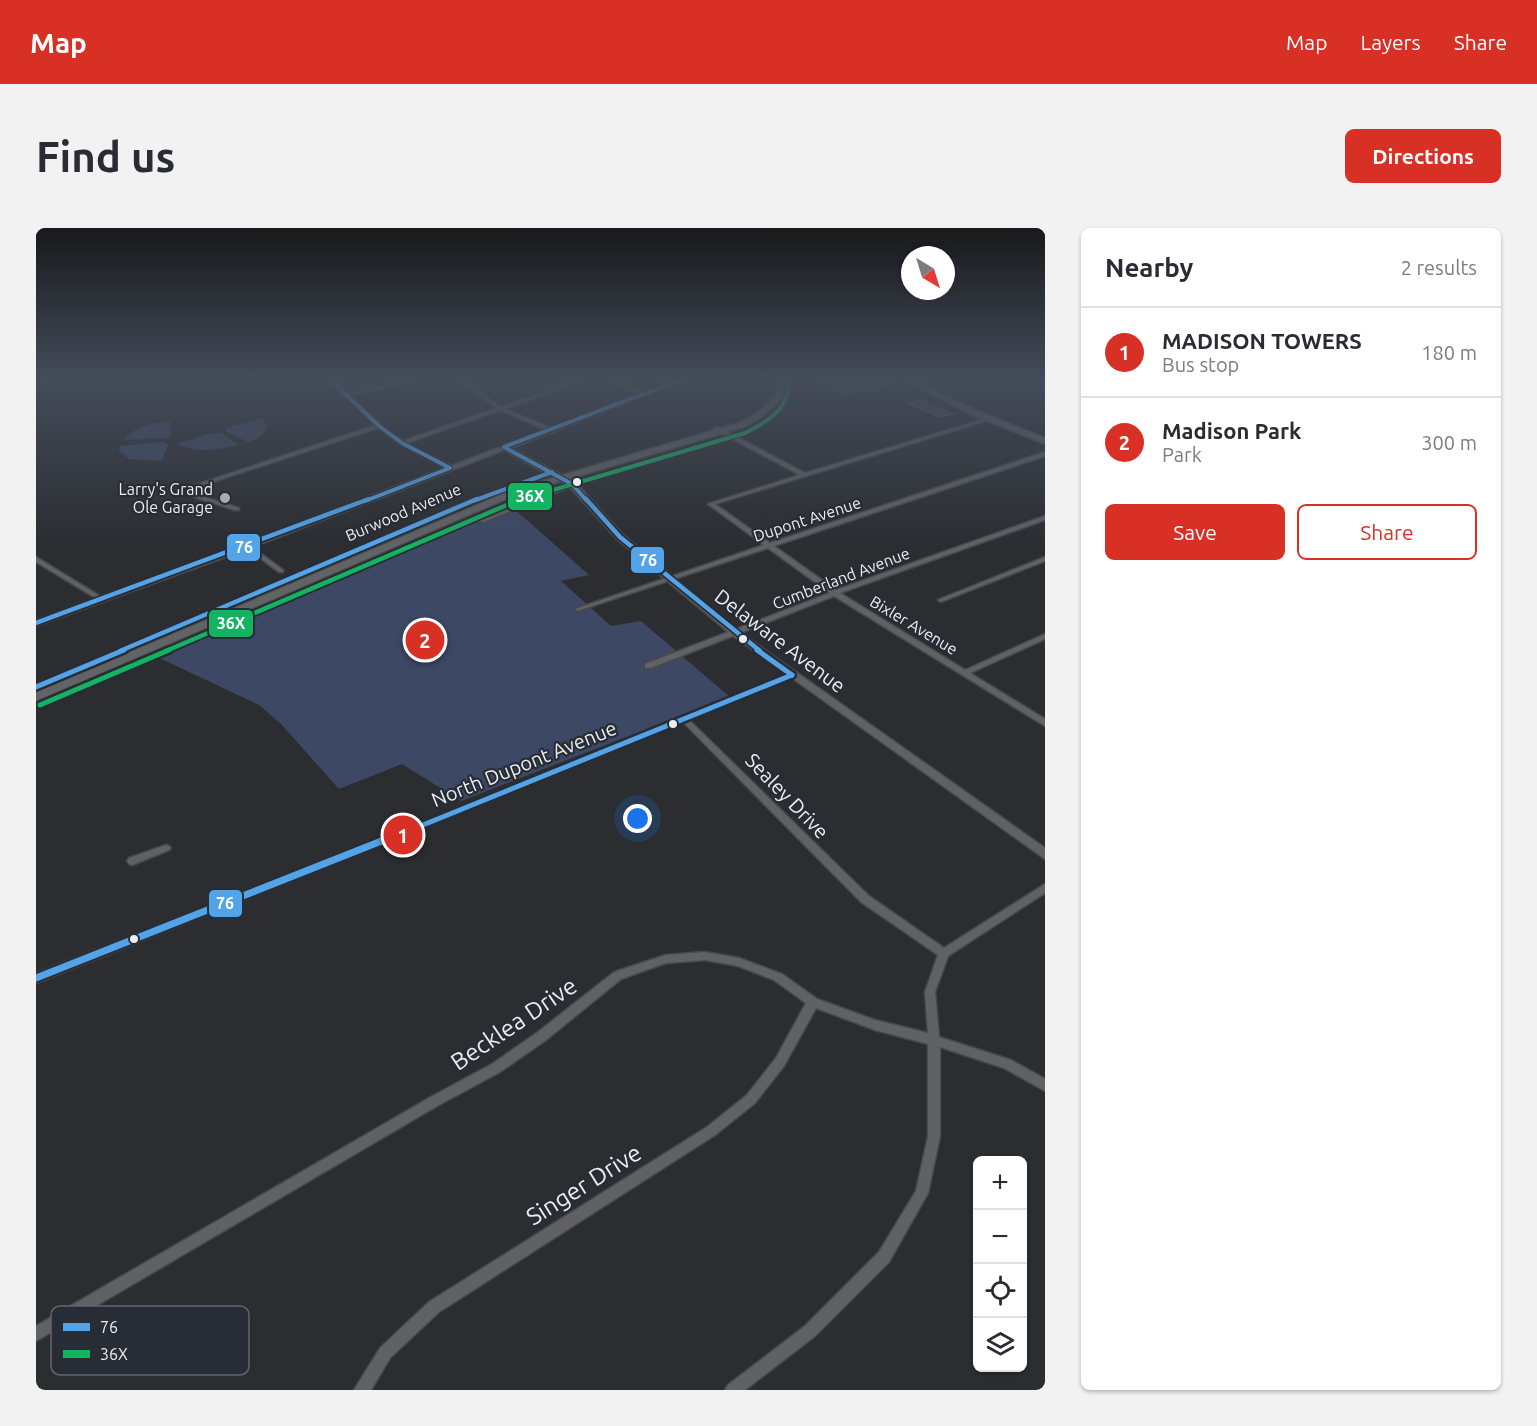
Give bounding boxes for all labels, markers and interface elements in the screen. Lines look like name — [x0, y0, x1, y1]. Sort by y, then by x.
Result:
text: Map — [30, 27, 87, 58]
text: Map — [1286, 30, 1327, 54]
text: Layers — [1360, 30, 1421, 54]
text: Share — [1454, 30, 1507, 54]
button: Directions — [1345, 129, 1501, 183]
text: Find us — [36, 133, 175, 180]
north arrow — [901, 246, 955, 300]
text: Nearby — [1105, 253, 1193, 282]
text: 2 results — [1401, 256, 1477, 279]
text: MADISON TOWERS — [1162, 328, 1362, 353]
text: 1 — [1119, 341, 1130, 364]
text: 180 m — [1421, 341, 1477, 364]
text: Bus stop — [1162, 353, 1239, 376]
text: Madison Park — [1162, 418, 1301, 443]
text: 2 — [1119, 431, 1130, 454]
text: 300 m — [1421, 431, 1477, 454]
text: Park — [1162, 443, 1202, 466]
unlabelled marker — [571, 476, 583, 488]
place label: Larry's Grand Ole Garage — [119, 480, 213, 516]
street label: Burwood Avenue — [343, 480, 463, 544]
line badge: 36X — [507, 482, 553, 511]
text: 36X — [516, 487, 545, 505]
marker: Larry's Grand Ole Garage — [218, 491, 232, 505]
street label: Dupont Avenue — [751, 493, 863, 545]
button: Save — [1105, 504, 1285, 560]
button: Share — [1297, 504, 1477, 560]
line badge: 76 — [226, 533, 261, 562]
text: 76 — [235, 538, 253, 556]
street label: Cumberland Avenue — [770, 544, 912, 612]
line badge: 76 — [630, 546, 665, 574]
text: 76 — [639, 551, 657, 569]
street label: Delaware Avenue — [711, 584, 850, 697]
street label: Bixler Avenue — [867, 592, 961, 658]
line badge: 36X — [208, 609, 254, 638]
text: 36X — [217, 614, 246, 632]
pin: 2 — [406, 618, 444, 662]
unlabelled marker — [737, 633, 749, 645]
street label: North Dupont Avenue — [428, 716, 620, 811]
unlabelled marker — [667, 718, 679, 730]
street label: Sealey Drive — [741, 748, 834, 843]
your location — [623, 804, 652, 833]
pin: 1 — [384, 812, 422, 858]
line badge: 76 — [208, 889, 243, 918]
text: 76 — [216, 894, 234, 912]
unlabelled marker — [128, 933, 140, 945]
street label: Becklea Drive — [446, 972, 582, 1076]
street label: Singer Drive — [521, 1139, 646, 1231]
map controls — [973, 1156, 1027, 1372]
button: + — [973, 1156, 1027, 1210]
button: − — [973, 1210, 1027, 1264]
button: locate — [973, 1264, 1027, 1318]
legend — [51, 1306, 249, 1375]
text: 76 — [100, 1318, 118, 1336]
button: layers — [973, 1318, 1027, 1372]
text: 36X — [100, 1345, 128, 1363]

